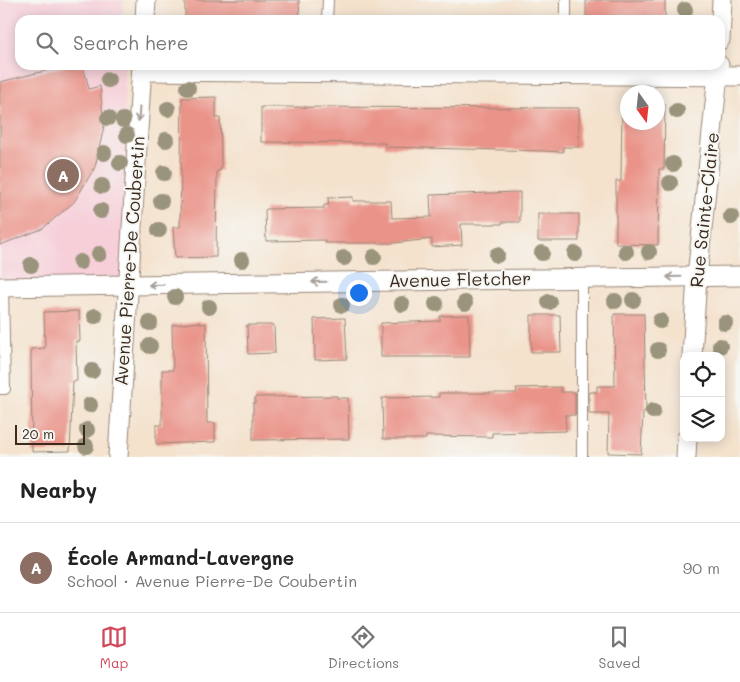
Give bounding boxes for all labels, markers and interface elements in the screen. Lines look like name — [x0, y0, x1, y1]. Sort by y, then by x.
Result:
search box — [15, 15, 725, 70]
icon: search — [33, 29, 61, 57]
text: Search here — [73, 30, 189, 55]
north arrow — [620, 85, 665, 130]
one-way arrow — [135, 105, 144, 121]
street label: Rue Sainte-Claire — [684, 131, 724, 289]
street label: Avenue Pierre-De Coubertin — [108, 135, 150, 387]
pin: A — [47, 156, 79, 194]
street label: Avenue Fletcher — [388, 266, 531, 292]
one-way arrow — [666, 272, 682, 282]
one-way arrow — [311, 278, 327, 287]
one-way arrow — [149, 280, 165, 290]
your location — [346, 280, 372, 306]
map controls — [680, 352, 725, 442]
button: locate — [680, 352, 725, 397]
button: layers — [680, 397, 725, 442]
scale bar — [15, 422, 85, 445]
text: 20 m — [22, 424, 54, 443]
text: Nearby — [20, 476, 97, 503]
text: École Armand-Lavergne — [67, 545, 294, 570]
text: A — [30, 557, 42, 578]
text: 90 m — [683, 557, 720, 578]
text: School · Avenue Pierre-De Coubertin — [67, 570, 357, 591]
tab: Map — [100, 623, 128, 672]
tab: Directions — [328, 623, 399, 672]
tab: Saved — [599, 623, 640, 672]

